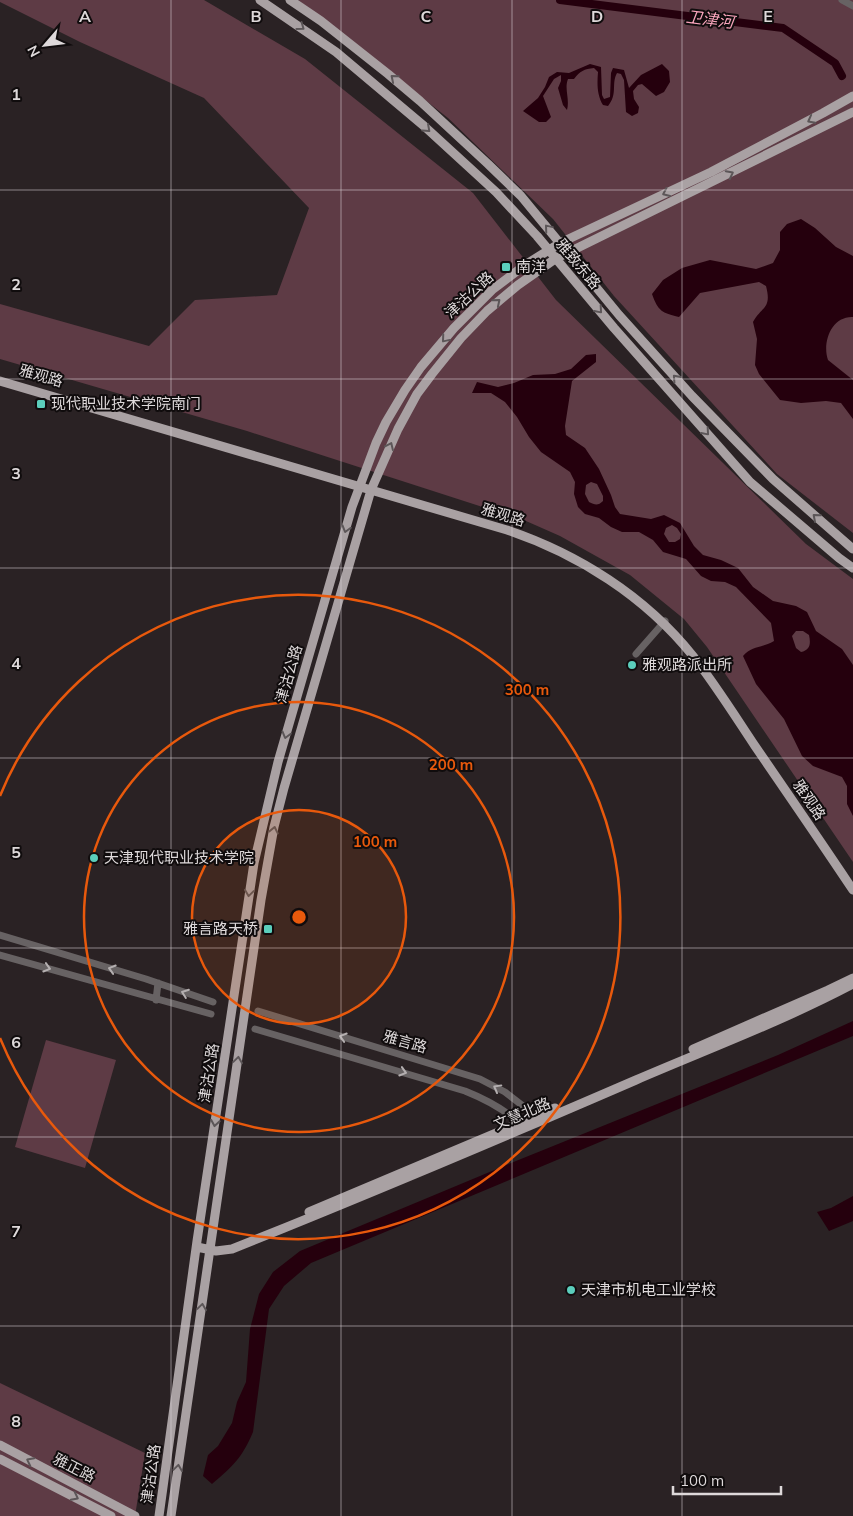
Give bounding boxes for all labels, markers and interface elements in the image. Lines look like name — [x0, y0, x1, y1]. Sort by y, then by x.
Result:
text: A — [79, 6, 91, 26]
text: B — [250, 6, 262, 26]
text: C — [421, 6, 432, 26]
text: D — [591, 6, 603, 26]
water label: 卫津河 — [685, 6, 738, 32]
text: E — [763, 6, 773, 26]
north arrow — [20, 20, 70, 70]
one-way arrow — [295, 21, 304, 30]
text: N — [23, 42, 44, 60]
one-way arrow — [390, 75, 399, 84]
text: 1 — [11, 84, 21, 104]
one-way arrow — [807, 114, 816, 124]
one-way arrow — [422, 123, 431, 132]
one-way arrow — [725, 170, 734, 180]
one-way arrow — [662, 187, 671, 198]
one-way arrow — [545, 225, 553, 234]
street label: 雅致东路 — [552, 235, 605, 293]
place label: 南洋 — [516, 257, 546, 276]
marker: 南洋 — [500, 261, 512, 273]
street label: 津沽公路 — [440, 267, 497, 322]
text: 2 — [11, 274, 21, 294]
one-way arrow — [491, 300, 500, 308]
one-way arrow — [593, 304, 601, 313]
one-way arrow — [441, 333, 450, 342]
street label: 雅观路 — [17, 360, 65, 391]
one-way arrow — [673, 375, 682, 384]
place label: 现代职业技术学院南门 — [51, 394, 201, 413]
marker: 现代职业技术学院南门 — [35, 398, 47, 410]
one-way arrow — [700, 426, 709, 435]
one-way arrow — [384, 442, 395, 451]
text: 3 — [11, 463, 21, 483]
street label: 雅观路 — [479, 499, 527, 530]
one-way arrow — [813, 514, 822, 523]
one-way arrow — [341, 524, 351, 532]
street label: 津沽公路 — [271, 642, 306, 705]
text: 4 — [11, 653, 21, 673]
place label: 雅观路派出所 — [642, 655, 732, 674]
marker: 雅观路派出所 — [626, 659, 638, 671]
text: 300 m — [505, 680, 549, 699]
one-way arrow — [281, 731, 291, 739]
text: 200 m — [429, 755, 473, 774]
street label: 雅观路 — [789, 776, 830, 824]
one-way arrow — [268, 825, 279, 834]
text: 100 m — [353, 832, 397, 851]
text: 5 — [11, 842, 21, 862]
place label: 天津现代职业技术学院 — [104, 848, 254, 867]
marker: 天津现代职业技术学院 — [88, 852, 100, 864]
one-way arrow — [245, 889, 255, 898]
centre of rings — [290, 908, 308, 926]
place label: 雅言路天桥 — [183, 919, 258, 938]
marker: 雅言路天桥 — [262, 923, 274, 935]
one-way arrow — [42, 963, 50, 973]
one-way arrow — [108, 964, 116, 974]
one-way arrow — [182, 989, 190, 999]
street label: 雅言路 — [381, 1026, 429, 1057]
text: 6 — [11, 1032, 21, 1052]
one-way arrow — [339, 1033, 347, 1043]
street label: 津沽公路 — [194, 1042, 223, 1104]
one-way arrow — [232, 1055, 242, 1064]
one-way arrow — [398, 1066, 406, 1076]
one-way arrow — [493, 1084, 502, 1094]
street label: 文慧北路 — [490, 1093, 553, 1134]
one-way arrow — [210, 1120, 221, 1128]
text: 7 — [11, 1221, 21, 1241]
place label: 天津市机电工业学校 — [581, 1280, 716, 1299]
marker: 天津市机电工业学校 — [565, 1284, 577, 1296]
one-way arrow — [196, 1303, 207, 1311]
text: 8 — [11, 1411, 21, 1431]
street label: 津沽公路 — [137, 1443, 164, 1505]
street label: 雅正路 — [50, 1449, 99, 1486]
one-way arrow — [26, 1457, 35, 1467]
one-way arrow — [173, 1463, 183, 1472]
scale bar — [673, 1464, 780, 1496]
text: 100 m — [680, 1471, 724, 1490]
one-way arrow — [69, 1491, 78, 1501]

